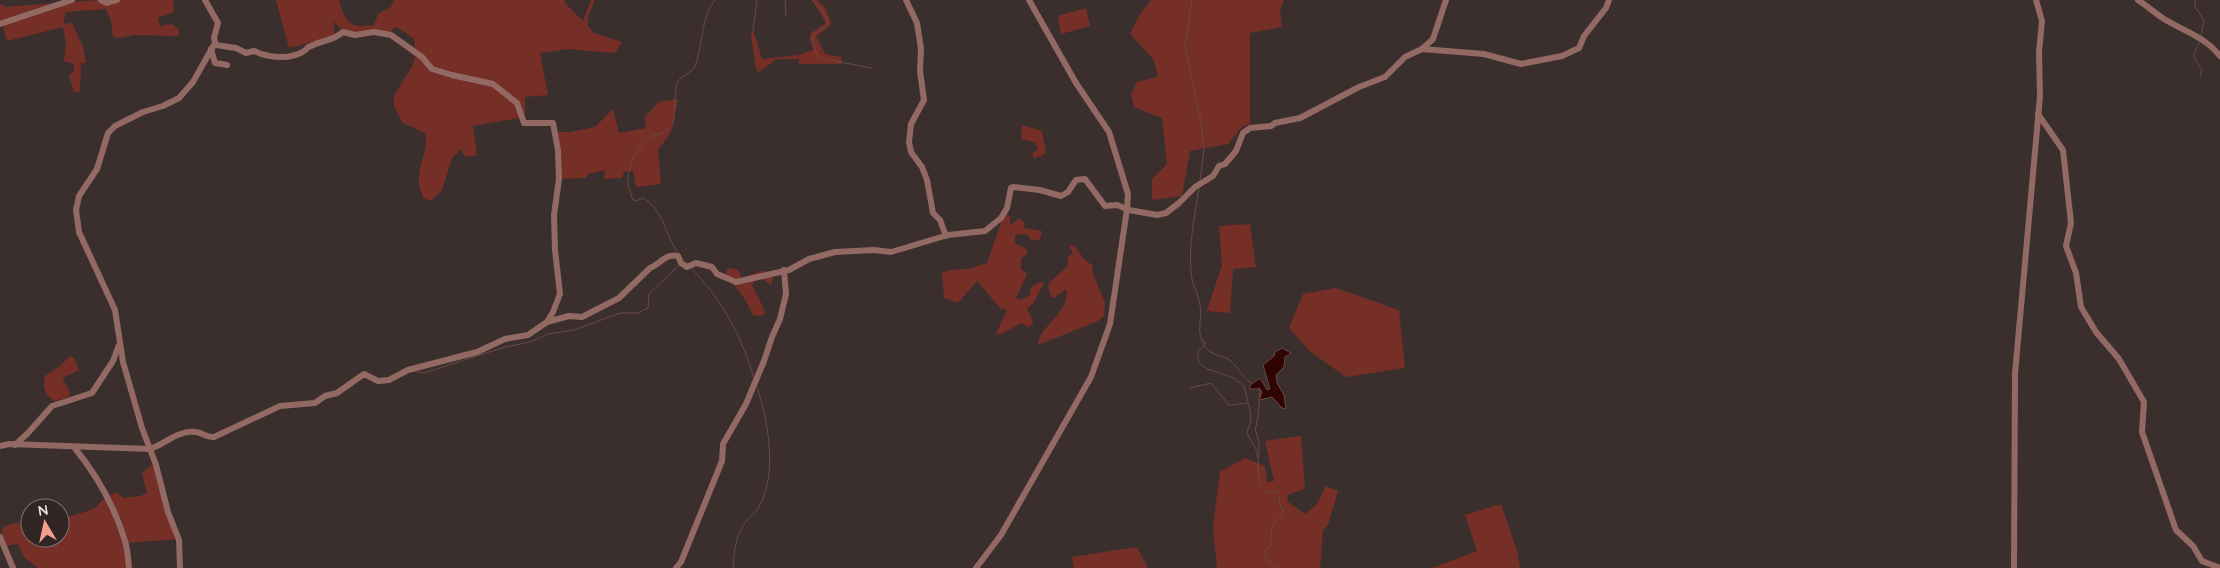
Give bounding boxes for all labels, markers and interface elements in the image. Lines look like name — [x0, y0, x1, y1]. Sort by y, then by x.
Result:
north arrow — [20, 498, 70, 548]
text: N — [36, 500, 49, 520]

